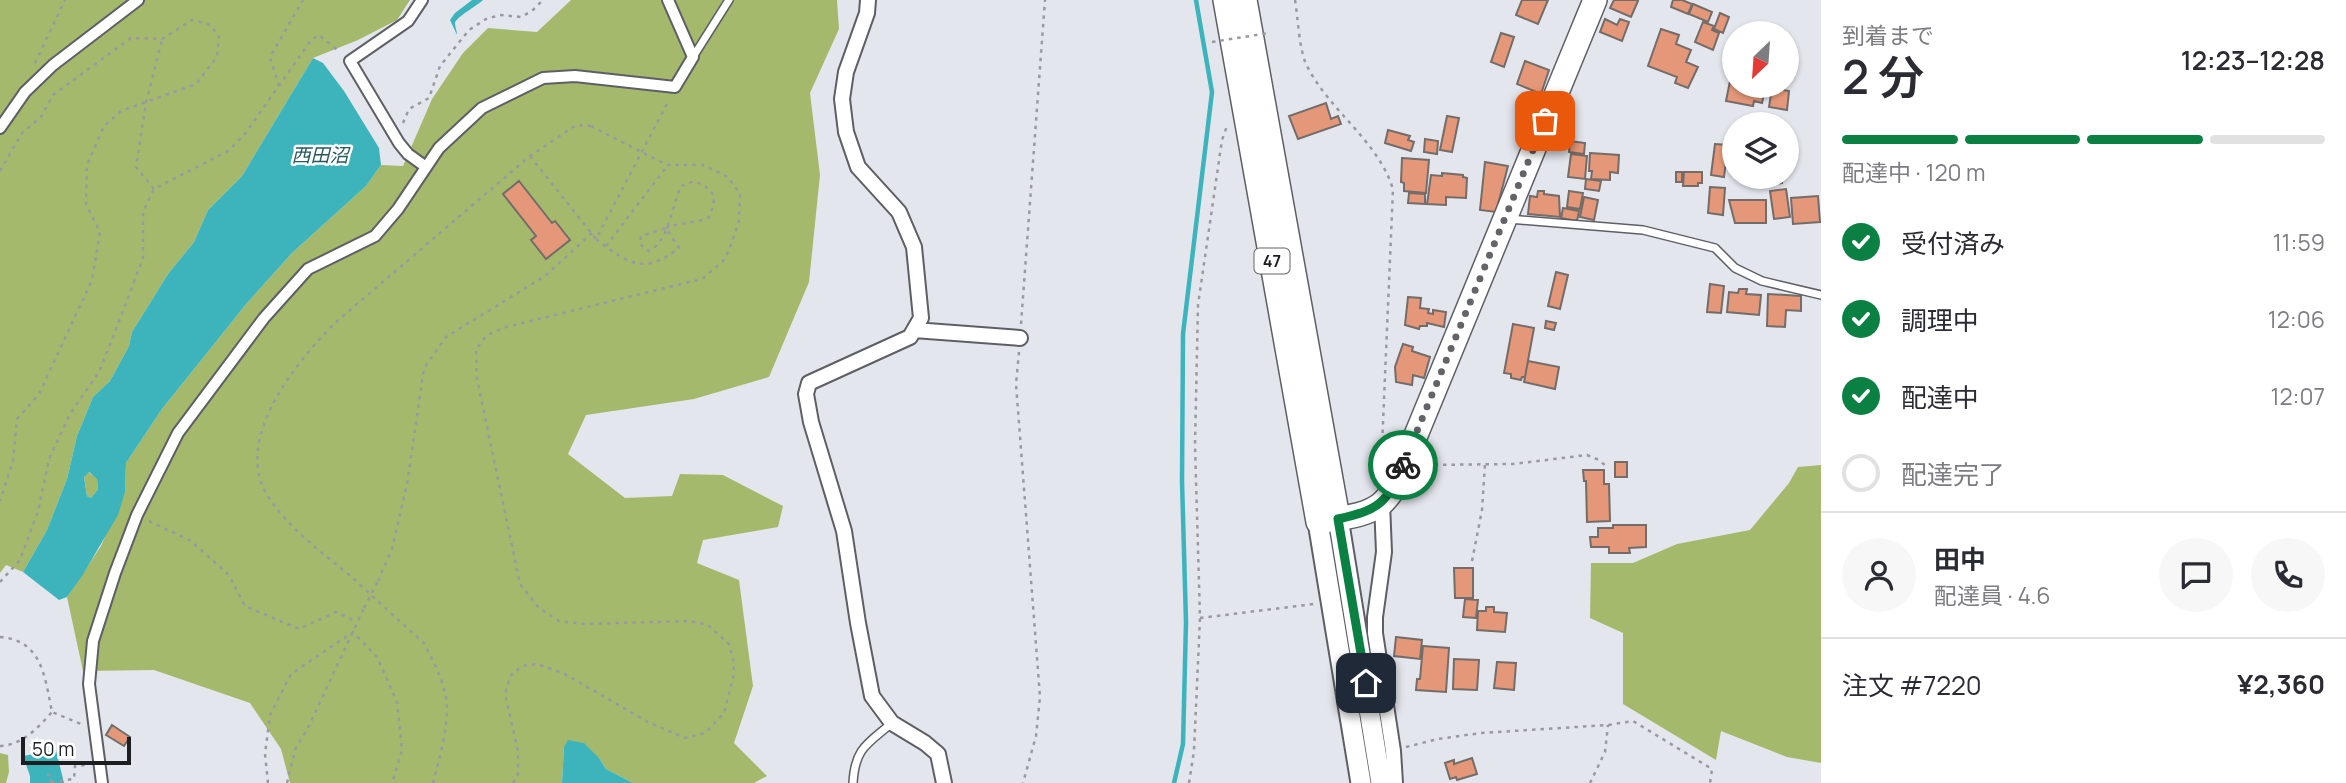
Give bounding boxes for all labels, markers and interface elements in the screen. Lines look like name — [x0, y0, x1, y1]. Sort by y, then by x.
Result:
text: 到着まで — [1842, 19, 1934, 51]
north arrow — [1722, 21, 1799, 98]
map controls — [1722, 21, 1799, 189]
text: 12:23–12:28 — [2181, 42, 2325, 78]
text: 2 分 — [1842, 45, 1924, 108]
pin — [1515, 91, 1575, 151]
icon: bag — [1526, 102, 1564, 140]
button: layers — [1722, 112, 1799, 189]
water label: 西田沼 — [291, 142, 351, 168]
text: 配達中 · 120 m — [1842, 156, 1986, 188]
icon: check — [1842, 223, 1880, 261]
text: 受付済み — [1901, 225, 2005, 261]
text: 11:59 — [2273, 226, 2325, 258]
road number: 47 — [1254, 248, 1290, 274]
icon: check — [1842, 300, 1880, 338]
text: 調理中 — [1901, 302, 1979, 338]
text: 12:06 — [2268, 303, 2325, 335]
icon: check — [1842, 377, 1880, 415]
text: 配達中 — [1901, 379, 1979, 415]
text: 12:07 — [2270, 380, 2325, 412]
courier — [1368, 430, 1438, 500]
icon: bike — [1384, 446, 1422, 484]
text: 配達完了 — [1901, 456, 2005, 492]
button: person — [1842, 538, 1916, 612]
button: chat — [2159, 538, 2233, 612]
button: phone — [2251, 538, 2325, 612]
text: 田中 — [1934, 541, 1986, 577]
text: 配達員 · 4.6 — [1934, 579, 2051, 611]
pin — [1336, 653, 1396, 713]
icon: home — [1347, 664, 1385, 702]
text: ¥2,360 — [2237, 666, 2325, 702]
text: 注文 #7220 — [1842, 667, 1982, 703]
scale bar — [21, 734, 131, 766]
text: 50 m — [32, 736, 74, 762]

